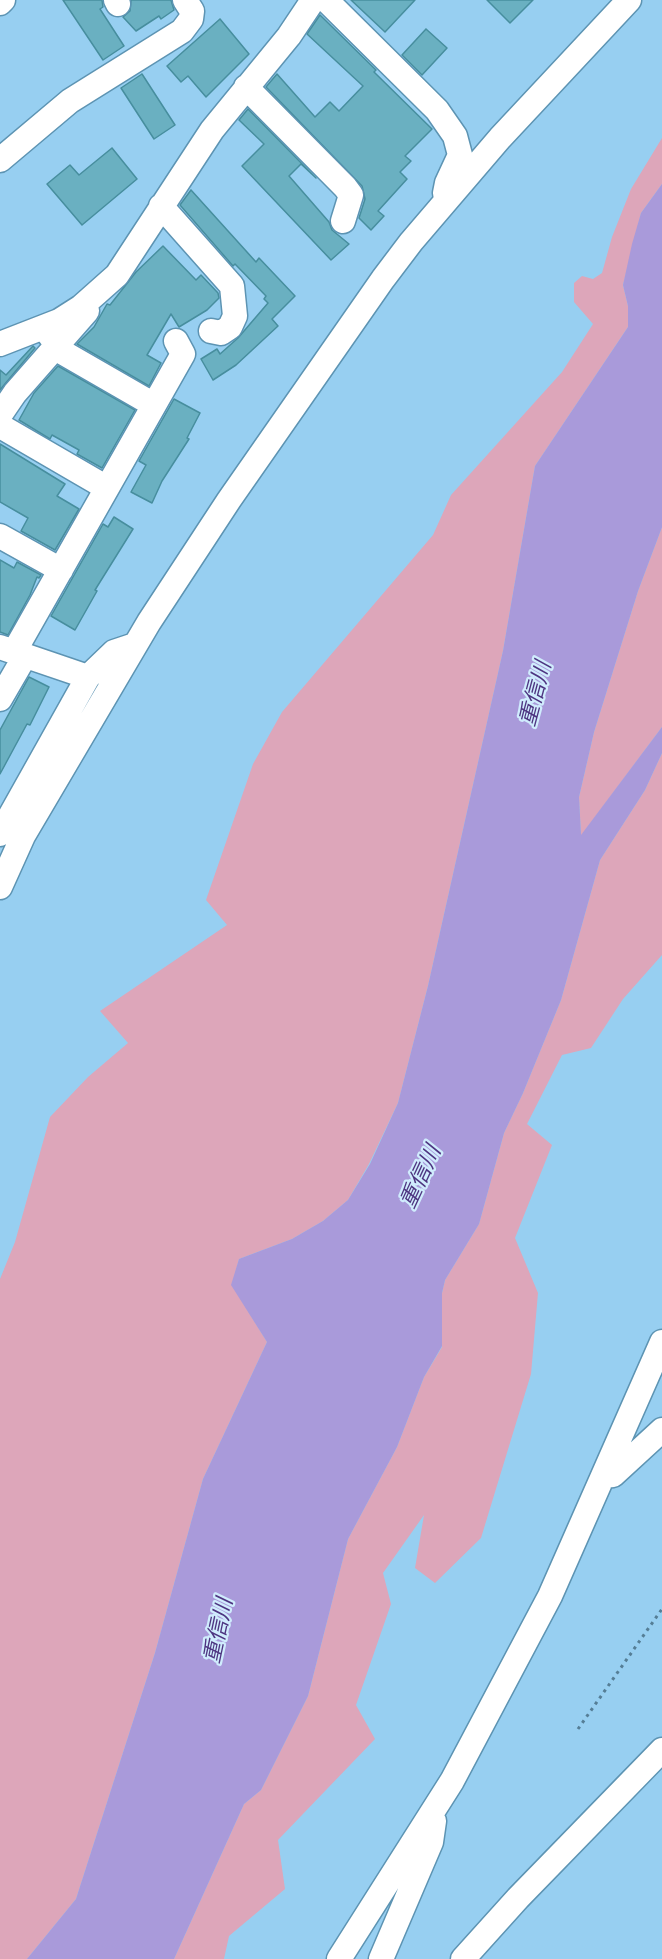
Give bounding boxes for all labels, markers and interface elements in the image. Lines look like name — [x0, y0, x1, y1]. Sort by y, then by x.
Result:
water label: 重信川 — [515, 659, 557, 729]
water label: 重信川 — [395, 1142, 447, 1212]
water label: 重信川 — [199, 1596, 239, 1666]

